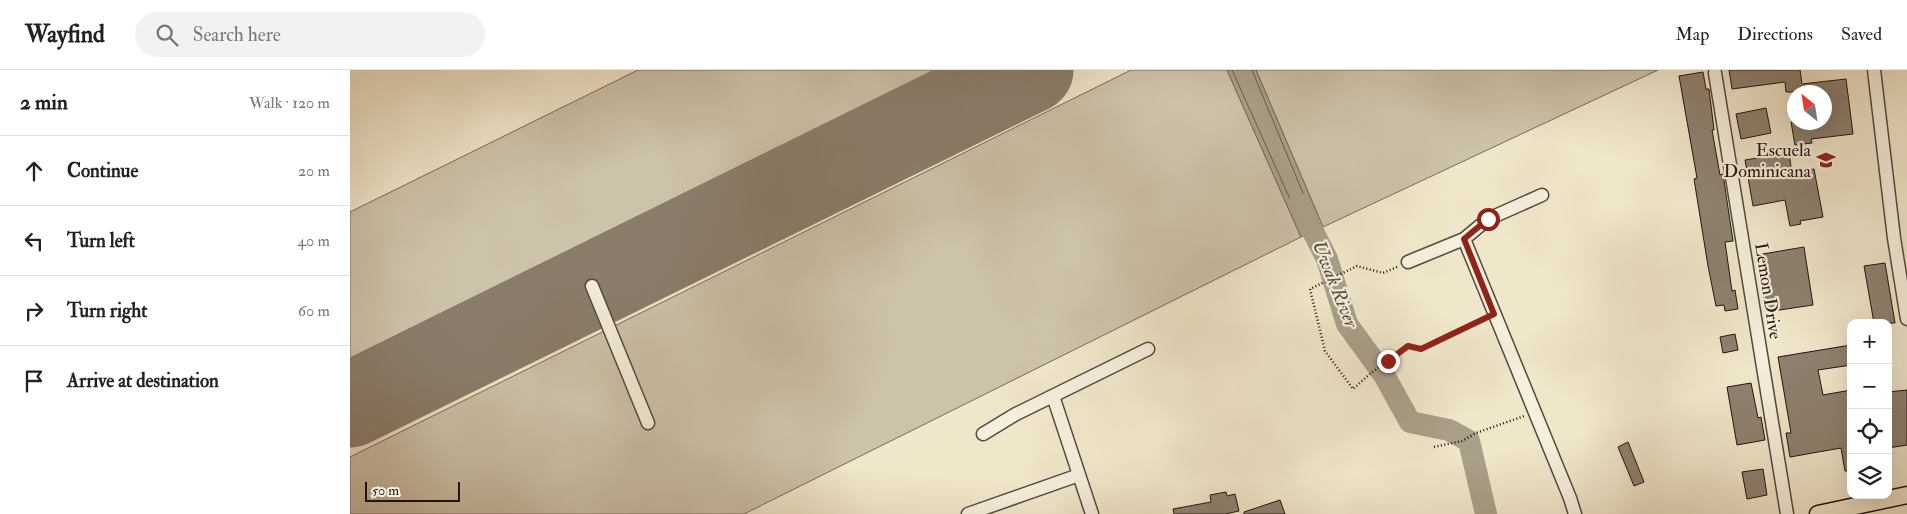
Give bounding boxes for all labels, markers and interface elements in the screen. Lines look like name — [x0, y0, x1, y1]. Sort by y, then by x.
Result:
search box — [135, 12, 485, 57]
text: Wayfind — [25, 19, 105, 50]
icon: search — [153, 21, 181, 49]
text: Search here — [193, 23, 281, 47]
text: Map — [1676, 23, 1709, 46]
text: Directions — [1737, 23, 1813, 46]
text: Saved — [1841, 23, 1882, 46]
north arrow — [1787, 85, 1832, 130]
text: 2 min — [20, 89, 68, 116]
text: Walk · 120 m — [249, 93, 330, 113]
place label: Escuela Dominicana — [1724, 139, 1812, 183]
school or university icon: Escuela Dominicana — [1815, 149, 1837, 171]
icon: ahead — [20, 157, 48, 185]
text: Continue — [67, 159, 138, 183]
text: 20 m — [298, 161, 330, 181]
route start — [1477, 208, 1500, 231]
icon: left — [20, 227, 48, 255]
text: Turn left — [67, 229, 135, 253]
text: 40 m — [297, 231, 330, 251]
water label: Uwak River — [1307, 237, 1364, 332]
street label: Lemon Drive — [1749, 241, 1787, 341]
icon: right — [20, 297, 48, 325]
text: Turn right — [67, 299, 147, 323]
text: 60 m — [298, 301, 330, 321]
map controls — [1847, 319, 1892, 499]
button: + — [1847, 319, 1892, 364]
route end — [1377, 350, 1400, 373]
button: − — [1847, 364, 1892, 409]
icon: arrive — [20, 367, 48, 395]
text: Arrive at destination — [67, 369, 219, 393]
button: locate — [1847, 409, 1892, 454]
button: layers — [1847, 454, 1892, 499]
scale bar — [365, 479, 460, 502]
text: 50 m — [372, 482, 399, 499]

